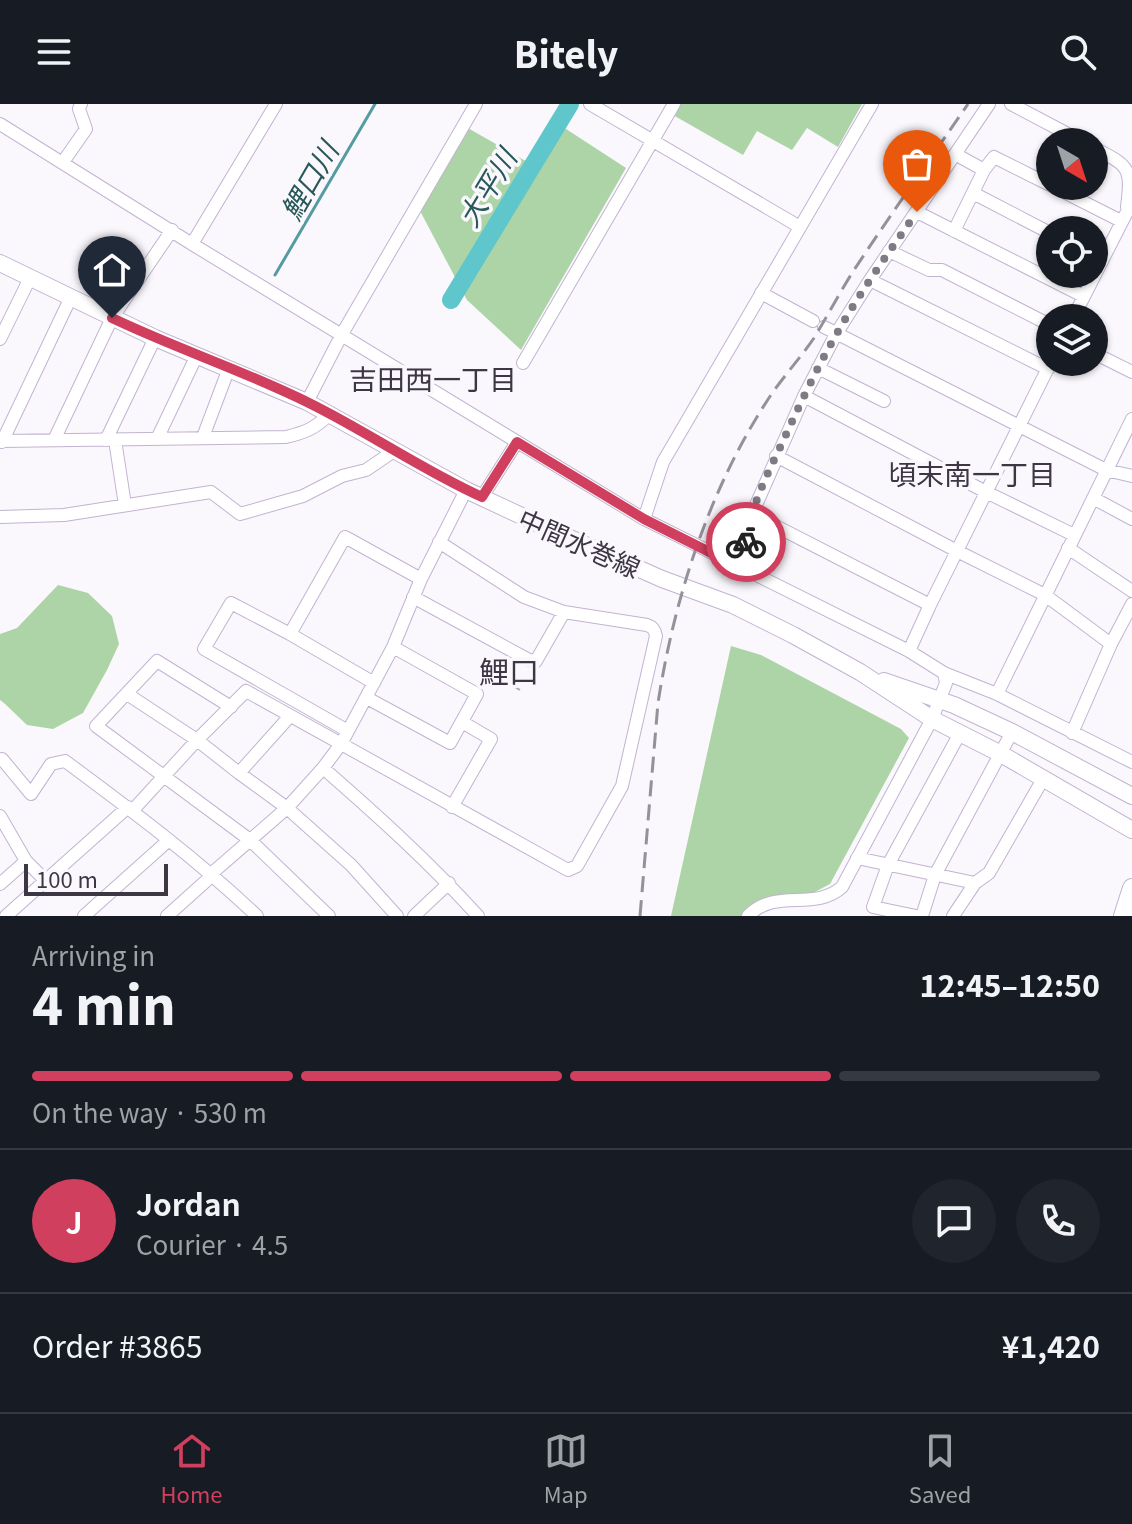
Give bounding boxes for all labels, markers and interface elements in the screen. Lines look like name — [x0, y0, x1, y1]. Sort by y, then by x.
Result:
text: Bitely — [514, 26, 618, 78]
icon: menu — [32, 30, 76, 74]
icon: search — [1056, 30, 1100, 74]
north arrow — [1036, 128, 1108, 200]
map controls — [1036, 128, 1108, 376]
pin — [883, 130, 951, 212]
water label: 鯉口川 — [270, 131, 348, 226]
water label: 大平川 — [447, 138, 526, 233]
icon: bag — [895, 142, 939, 186]
button: locate — [1036, 216, 1108, 288]
pin — [78, 236, 146, 318]
icon: home — [90, 248, 134, 292]
button: layers — [1036, 304, 1108, 376]
district label: 吉田西一丁目 — [349, 358, 517, 398]
district label: 頃末南一丁目 — [888, 453, 1056, 493]
street label: 中間水巻線 — [513, 499, 647, 585]
courier — [706, 502, 786, 582]
icon: bike — [724, 520, 768, 564]
district label: 鯉口 — [479, 648, 539, 692]
scale bar — [24, 860, 168, 896]
text: 100 m — [36, 862, 98, 894]
text: Arriving in — [32, 936, 155, 973]
text: 12:45–12:50 — [920, 962, 1100, 1006]
text: 4 min — [32, 965, 176, 1040]
text: On the way · 530 m — [32, 1093, 267, 1130]
button: chat — [912, 1179, 996, 1263]
button: phone — [1016, 1179, 1100, 1263]
text: Jordan — [136, 1181, 241, 1225]
text: J — [65, 1199, 83, 1243]
text: Courier · 4.5 — [136, 1225, 288, 1262]
text: Order #3865 — [32, 1323, 202, 1367]
text: ¥1,420 — [1002, 1323, 1100, 1367]
tab: Home — [161, 1429, 222, 1509]
tab: Map — [544, 1429, 588, 1509]
tab: Saved — [909, 1429, 971, 1509]

